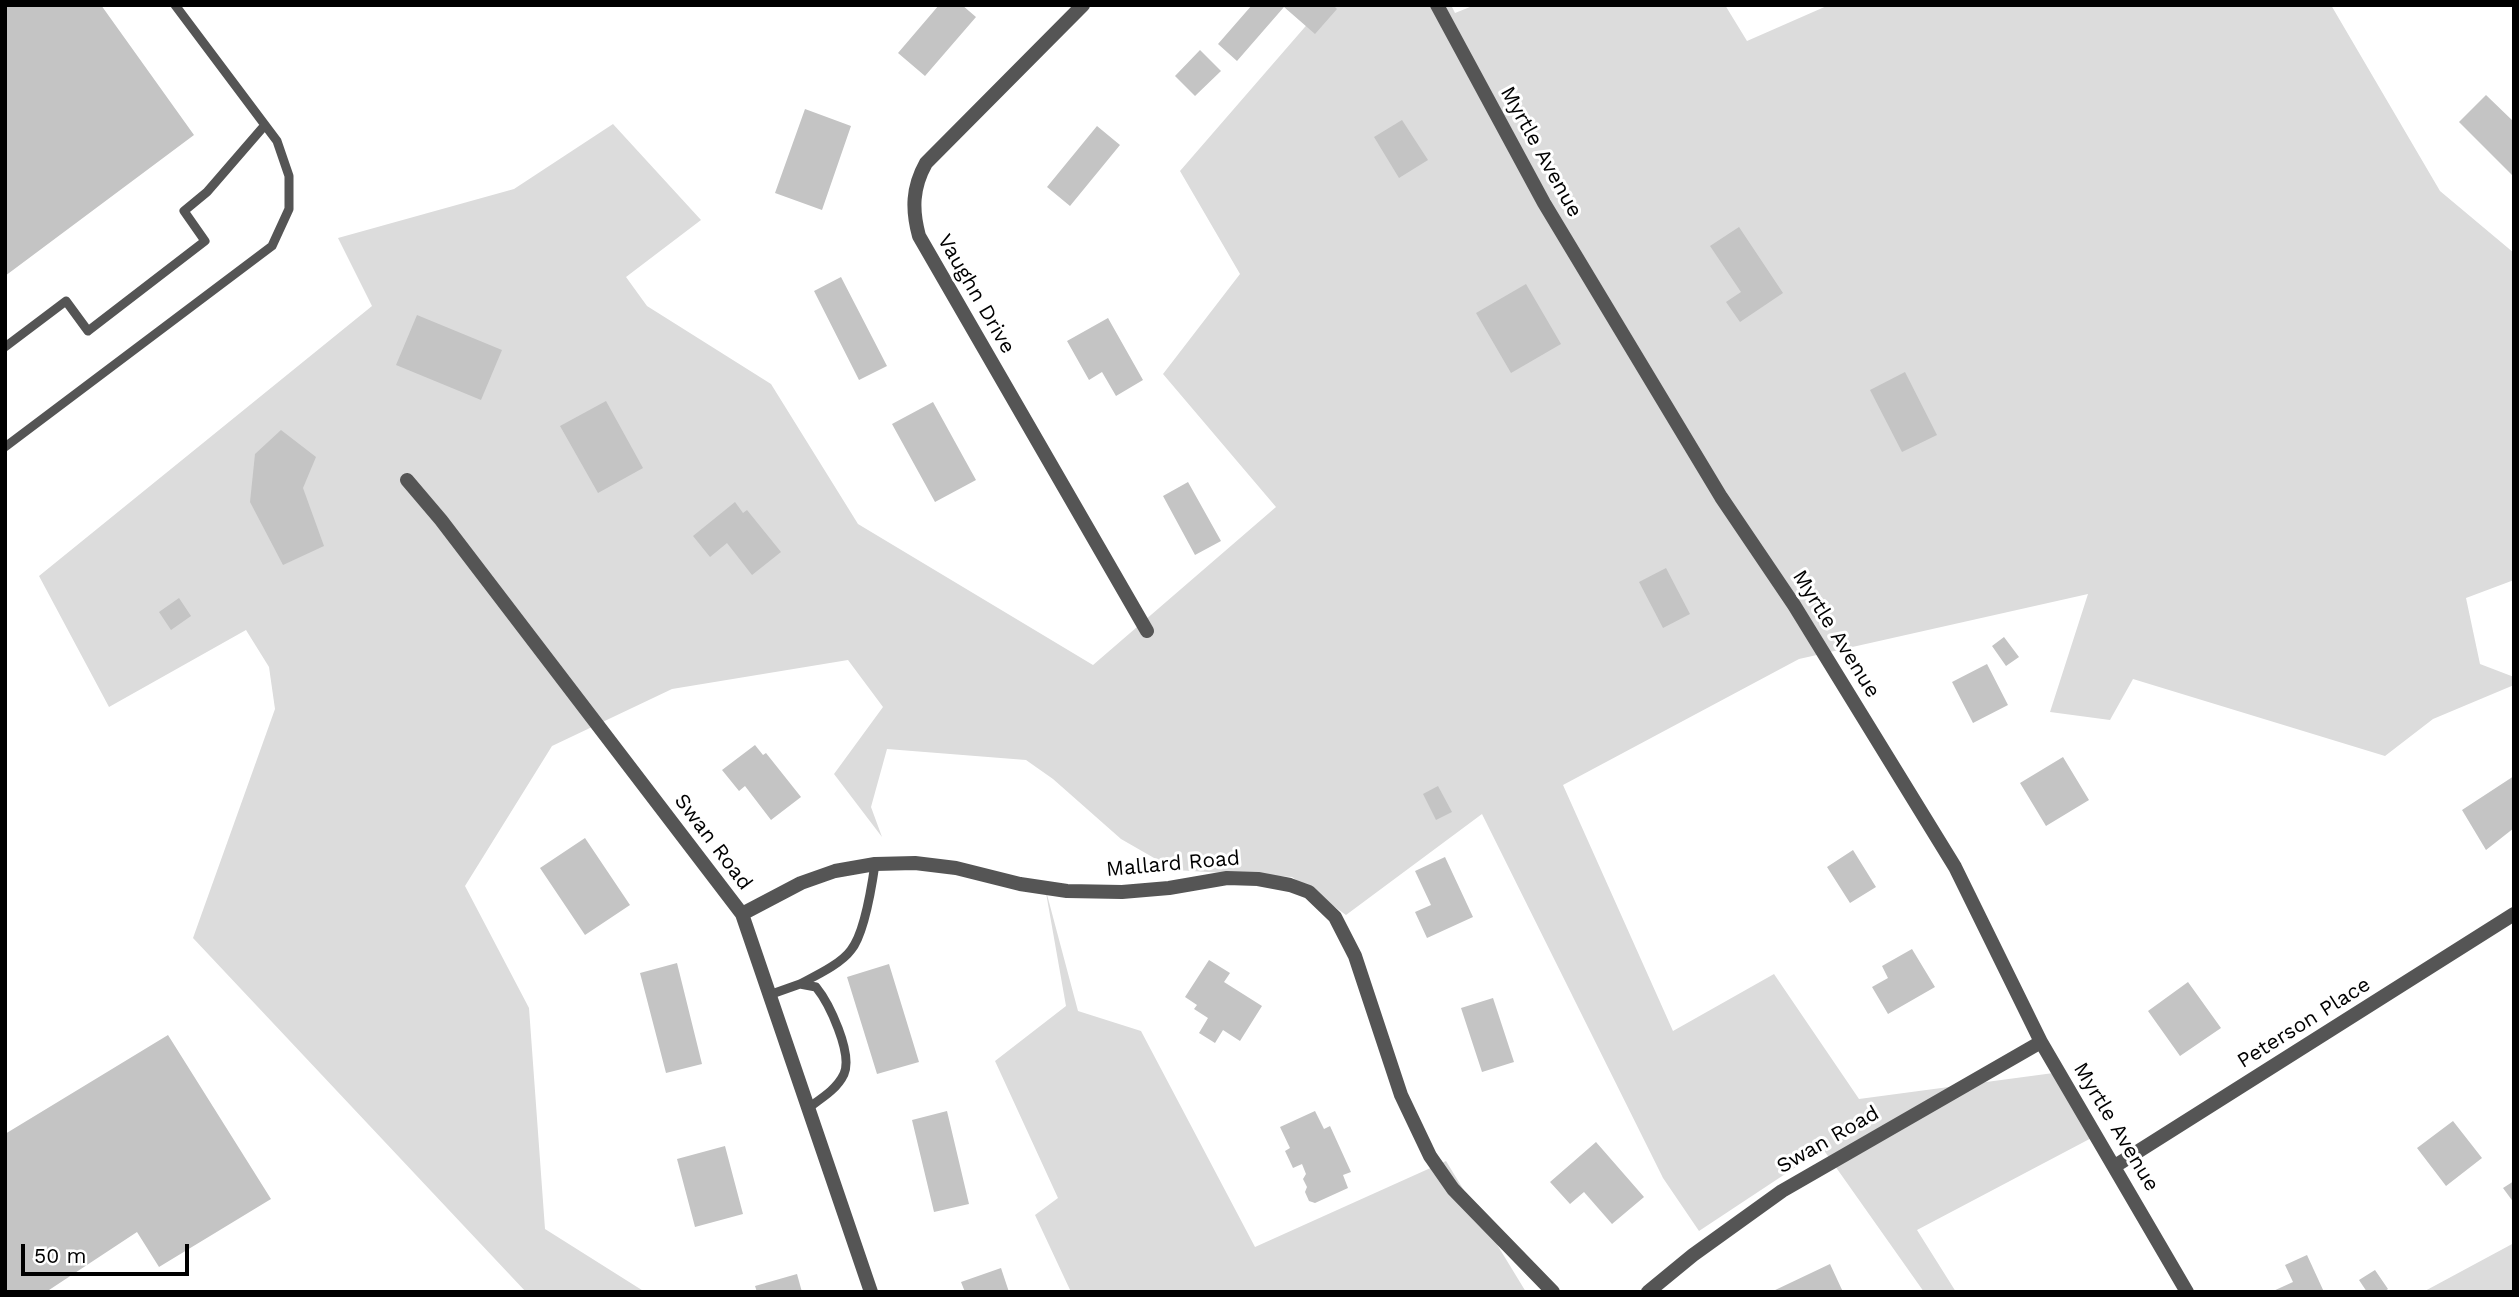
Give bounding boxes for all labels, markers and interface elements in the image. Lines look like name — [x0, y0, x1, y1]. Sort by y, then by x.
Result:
street label: Myrtle Avenue — [1495, 82, 1587, 222]
street label: Vaughn Drive — [932, 230, 1020, 358]
street label: Myrtle Avenue — [1787, 566, 1885, 702]
street label: Swan Road — [669, 789, 757, 895]
street label: Mallard Road — [1105, 846, 1241, 882]
street label: Peterson Place — [2233, 972, 2375, 1074]
street label: Myrtle Avenue — [2068, 1058, 2164, 1196]
street label: Swan Road — [1772, 1101, 1884, 1179]
scale bar — [24, 1230, 192, 1274]
text: 50 m — [34, 1243, 86, 1268]

